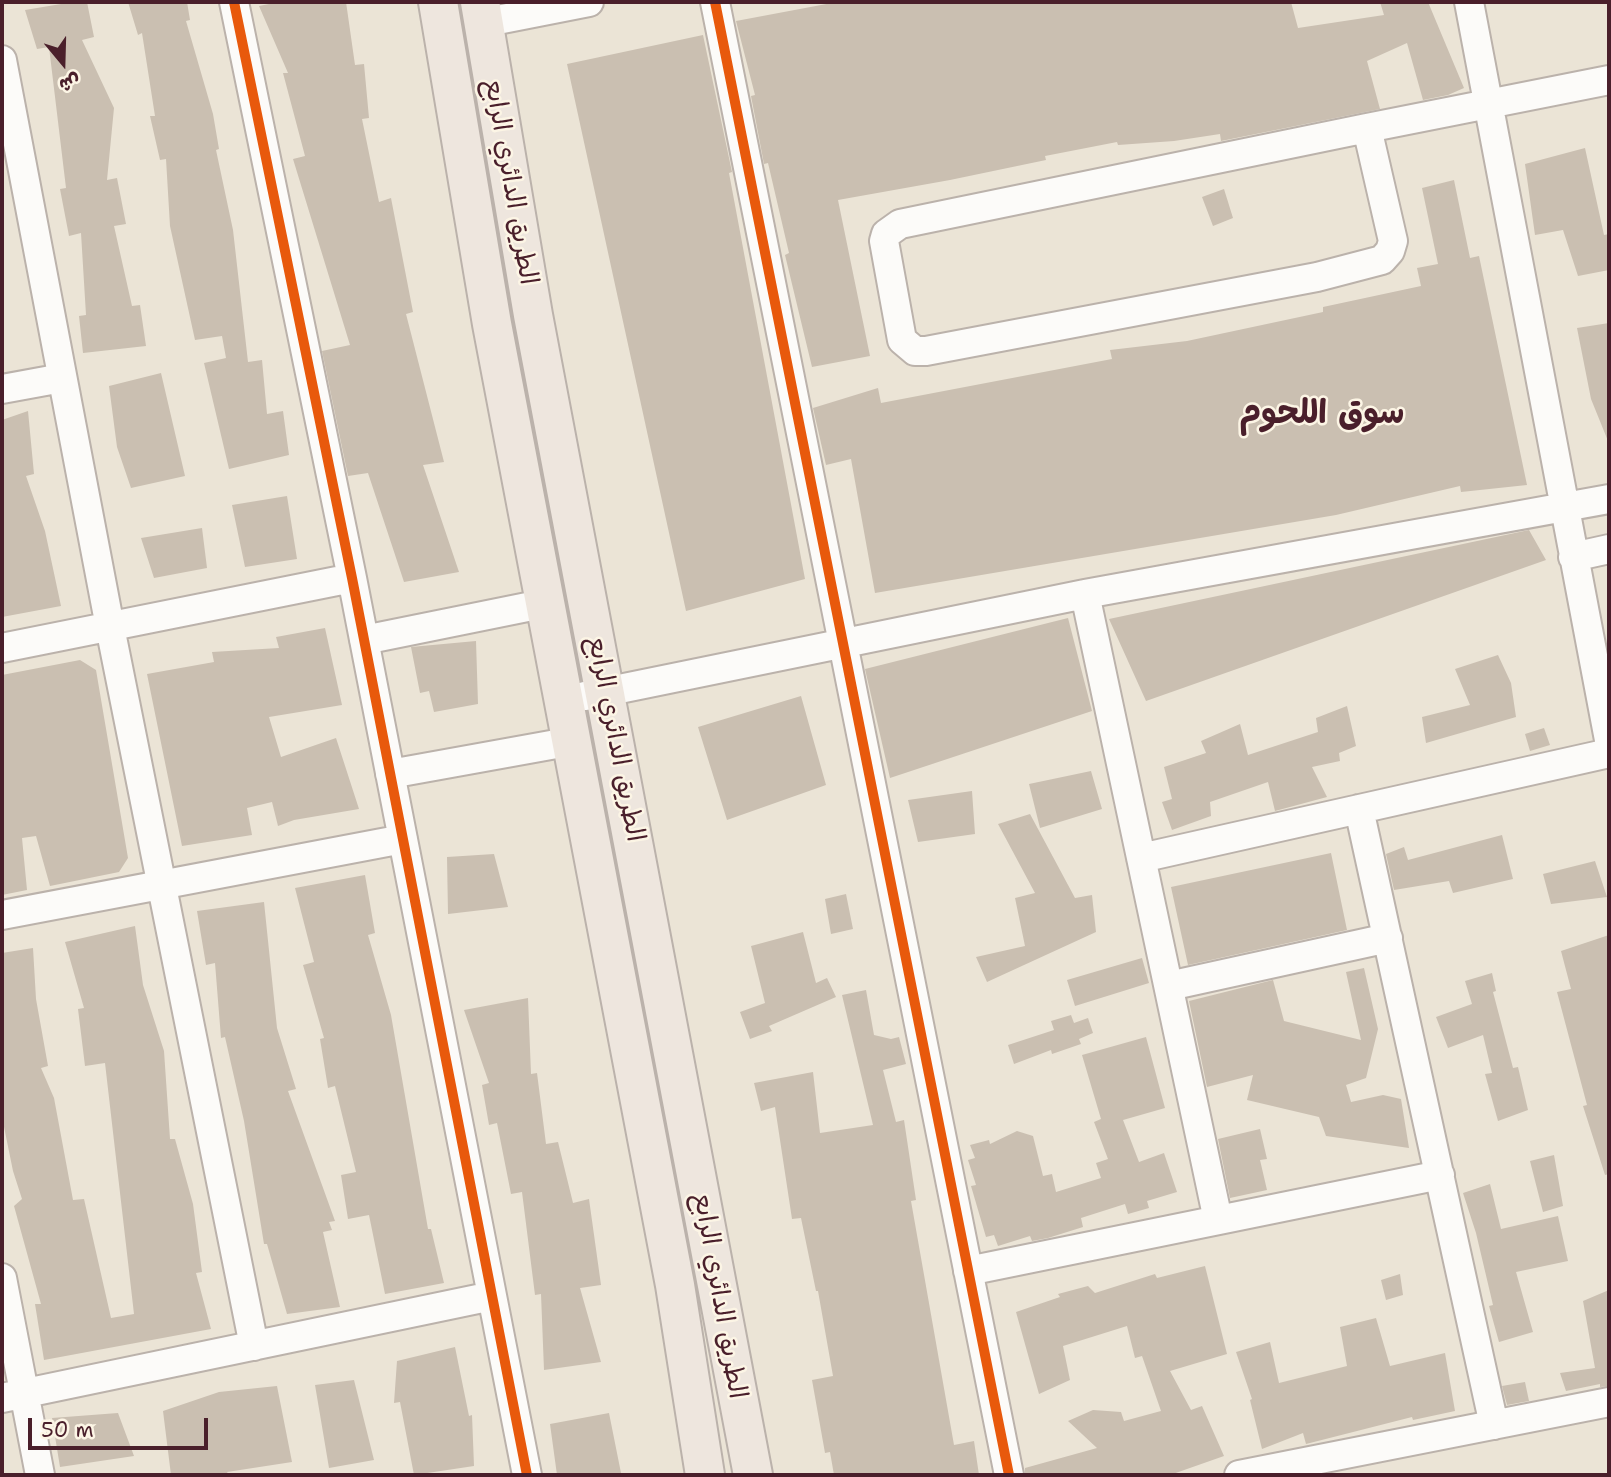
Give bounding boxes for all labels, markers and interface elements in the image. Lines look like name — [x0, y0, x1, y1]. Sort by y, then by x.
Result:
north arrow — [28, 28, 98, 98]
text: ش — [56, 68, 84, 99]
street label: الطريق الدائري الرابع — [477, 77, 543, 287]
district label: سوق اللحوم — [1239, 394, 1405, 434]
street label: الطريق الدائري الرابع — [580, 634, 650, 844]
street label: الطريق الدائري الرابع — [686, 1191, 752, 1401]
scale bar — [32, 1404, 212, 1448]
text: 50 m — [41, 1416, 94, 1444]

